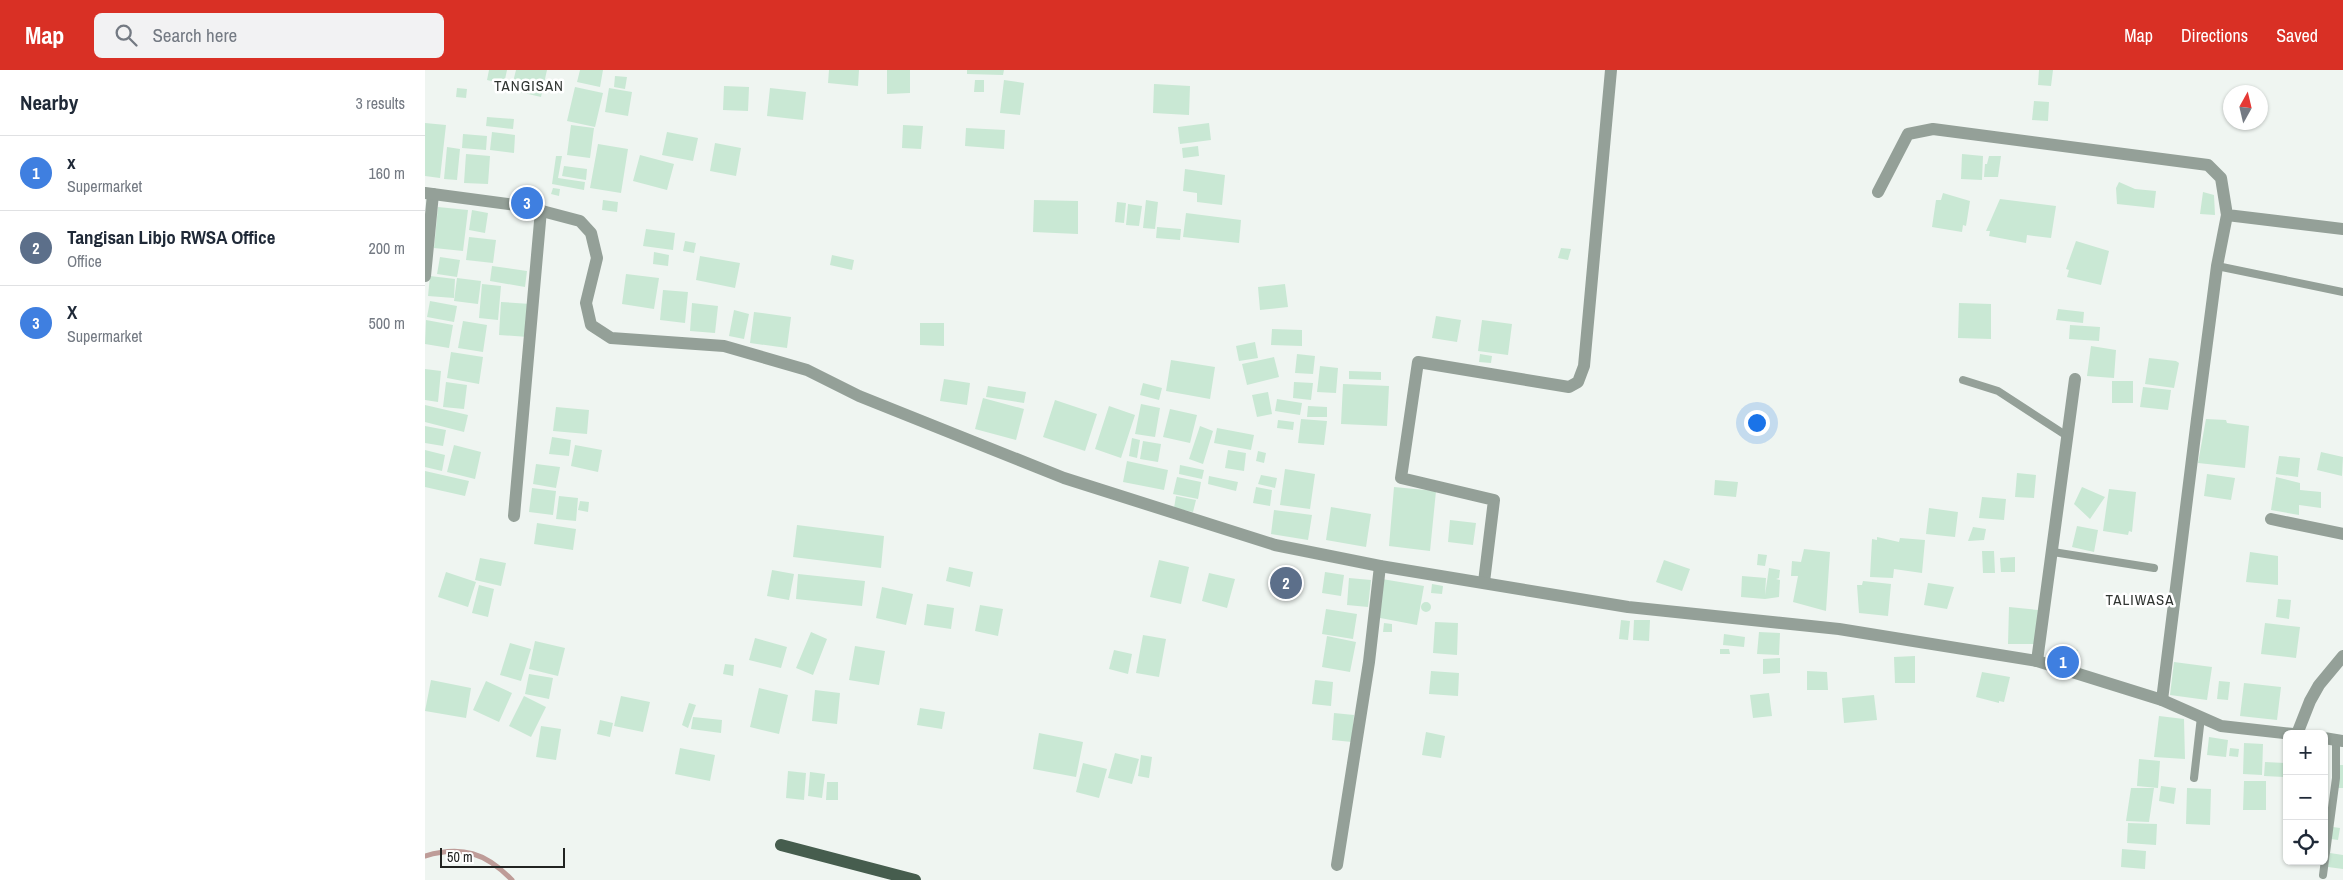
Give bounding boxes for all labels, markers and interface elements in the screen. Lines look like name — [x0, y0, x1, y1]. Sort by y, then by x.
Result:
search box — [94, 13, 444, 58]
text: Map — [25, 19, 64, 51]
icon: search — [112, 21, 140, 49]
text: Search here — [152, 22, 237, 48]
text: Map — [2124, 23, 2153, 48]
text: Directions — [2181, 23, 2248, 48]
text: Saved — [2276, 23, 2318, 48]
district label: TANGISAN — [494, 75, 564, 96]
north arrow — [2223, 85, 2268, 130]
text: Nearby — [20, 88, 78, 117]
text: 3 results — [355, 92, 405, 114]
text: x — [67, 149, 76, 175]
text: 1 — [32, 162, 40, 184]
text: 160 m — [369, 162, 405, 184]
text: Supermarket — [67, 175, 142, 197]
pin: 3 — [511, 184, 543, 222]
text: Tangisan Libjo RWSA Office — [67, 224, 275, 250]
text: 2 — [32, 237, 40, 259]
text: 200 m — [369, 237, 405, 259]
text: Office — [67, 250, 102, 272]
text: X — [67, 299, 77, 325]
text: 3 — [32, 312, 40, 334]
text: 500 m — [369, 312, 405, 334]
text: Supermarket — [67, 325, 142, 347]
your location — [1744, 410, 1770, 436]
pin: 2 — [1270, 564, 1302, 602]
district label: TALIWASA — [2106, 589, 2174, 610]
pin: 1 — [2047, 643, 2079, 681]
map controls — [2283, 730, 2328, 865]
button: + — [2283, 730, 2328, 775]
button: − — [2283, 775, 2328, 820]
button: locate — [2283, 820, 2328, 865]
scale bar — [440, 845, 565, 868]
text: 50 m — [447, 848, 473, 866]

